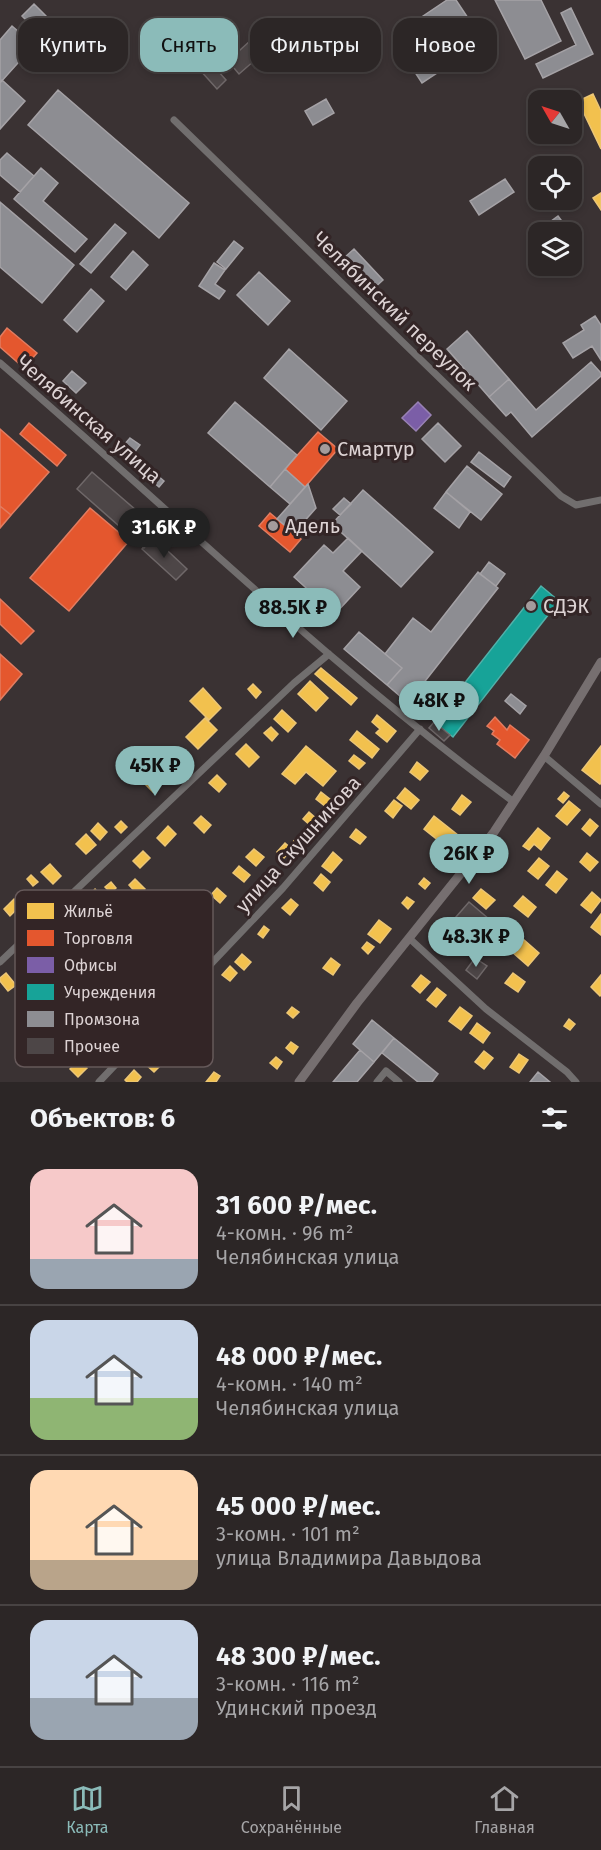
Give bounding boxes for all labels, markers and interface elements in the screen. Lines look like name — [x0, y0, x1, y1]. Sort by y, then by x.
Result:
chip: Купить — [18, 18, 128, 72]
chip: Снять — [140, 18, 238, 72]
chip: Фильтры — [250, 18, 381, 72]
chip: Новое — [393, 18, 497, 72]
north arrow — [528, 90, 582, 144]
map controls — [528, 90, 582, 276]
button: locate — [528, 156, 582, 210]
button: layers — [528, 222, 582, 276]
street label: Челябинский переулок — [308, 226, 482, 396]
street label: Челябинская улица — [12, 350, 166, 488]
place label: Смартур — [337, 437, 415, 461]
marker: Смартур — [318, 442, 332, 456]
pin: 31.6K ₽ — [109, 508, 219, 559]
place label: Адель — [285, 514, 340, 538]
text: 31.6K ₽ — [132, 515, 196, 539]
marker: Адель — [266, 519, 280, 533]
pin: 88.5K ₽ — [238, 588, 348, 639]
place label: СДЭК — [543, 594, 589, 618]
text: 88.5K ₽ — [259, 595, 327, 619]
marker: СДЭК — [524, 599, 538, 613]
pin: 48K ₽ — [397, 681, 481, 732]
text: 48K ₽ — [413, 688, 465, 712]
pin: 45K ₽ — [113, 746, 197, 797]
text: 45K ₽ — [129, 753, 181, 777]
street label: улица Скушникова — [230, 771, 366, 917]
pin: 26K ₽ — [427, 834, 511, 885]
text: 26K ₽ — [444, 841, 494, 865]
legend — [15, 890, 213, 1067]
text: Жильё — [64, 902, 113, 921]
pin: 48.3K ₽ — [421, 917, 531, 968]
text: 48.3K ₽ — [442, 924, 510, 948]
text: Торговля — [64, 929, 133, 948]
text: Офисы — [64, 956, 117, 975]
text: Учреждения — [64, 983, 156, 1002]
text: Промзона — [64, 1010, 140, 1029]
text: Прочее — [64, 1037, 120, 1056]
icon: filters — [538, 1102, 571, 1135]
text: Объектов: 6 — [30, 1103, 175, 1134]
text: 31 600 ₽/мес. — [216, 1190, 377, 1221]
icon: home — [78, 1193, 150, 1265]
text: 4-комн. · 96 m² — [216, 1221, 354, 1245]
text: Челябинская улица — [216, 1245, 399, 1269]
text: 48 000 ₽/мес. — [216, 1341, 382, 1372]
icon: home — [78, 1344, 150, 1416]
text: 4-комн. · 140 m² — [216, 1372, 363, 1396]
text: Челябинская улица — [216, 1396, 399, 1420]
text: 45 000 ₽/мес. — [216, 1491, 381, 1522]
icon: home — [78, 1494, 150, 1566]
text: 3-комн. · 101 m² — [216, 1522, 360, 1546]
text: улица Владимира Давыдова — [216, 1546, 482, 1570]
text: 48 300 ₽/мес. — [216, 1641, 381, 1672]
icon: home — [78, 1644, 150, 1716]
text: 3-комн. · 116 m² — [216, 1672, 359, 1696]
text: Удинский проезд — [216, 1696, 377, 1720]
tab: Карта — [66, 1782, 109, 1837]
tab: Сохранённые — [241, 1782, 342, 1837]
tab: Главная — [474, 1782, 535, 1837]

